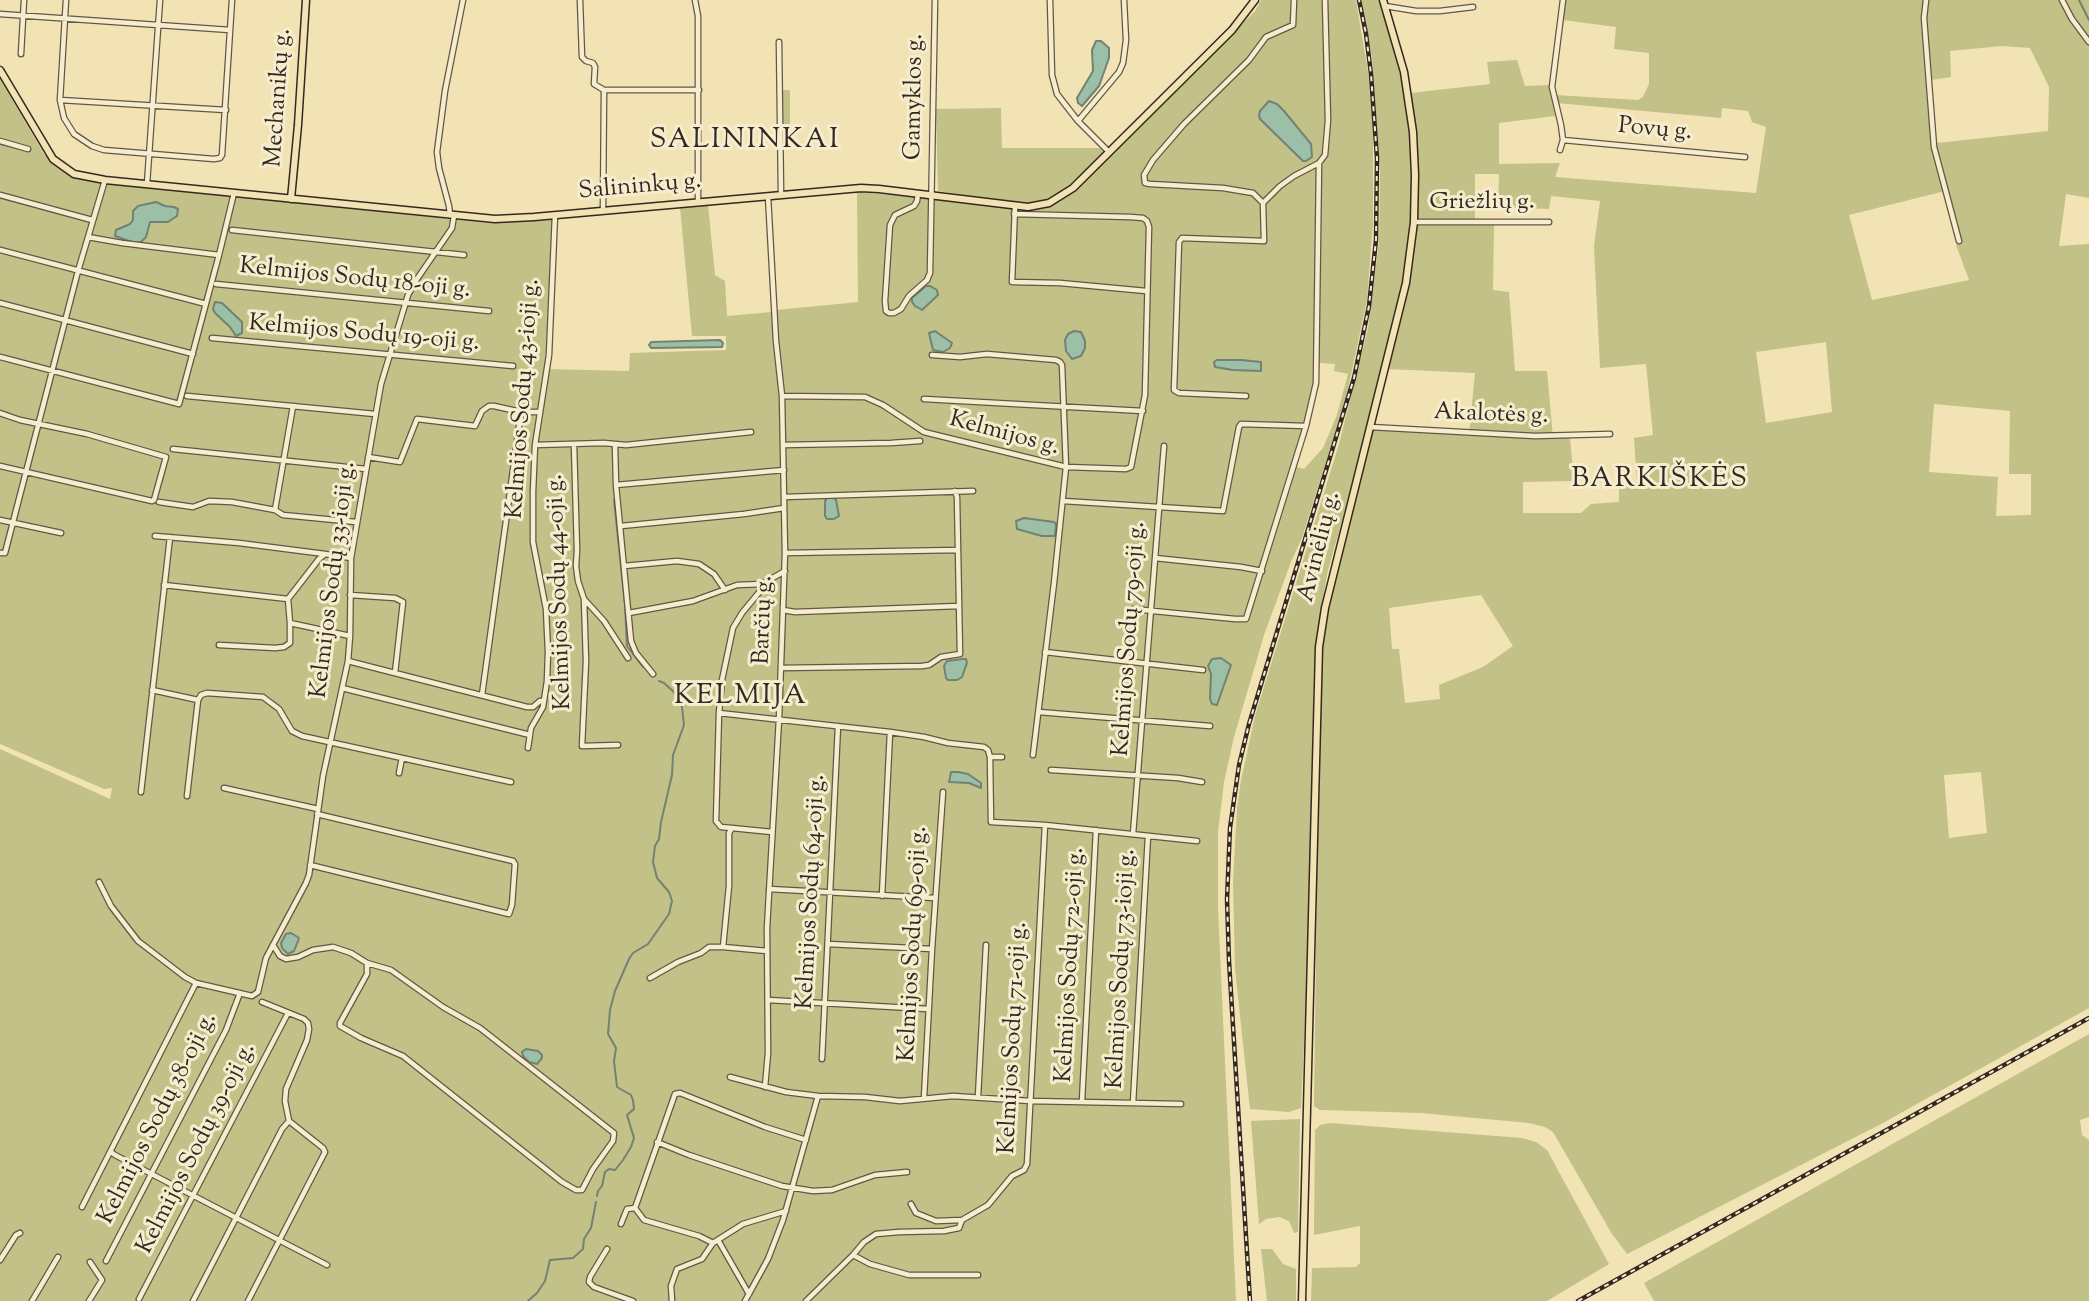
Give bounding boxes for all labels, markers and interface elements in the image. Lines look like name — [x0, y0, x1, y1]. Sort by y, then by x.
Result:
street label: Mechanikų g. — [261, 28, 299, 168]
street label: Gamyklos g. — [900, 33, 932, 161]
street label: Povų g. — [1617, 113, 1693, 149]
district label: SALININKAI — [651, 125, 839, 159]
street label: Salininkų g. — [577, 168, 703, 208]
street label: Griežlių g. — [1429, 190, 1535, 218]
street label: Kelmijos Sodų 18-oji g. — [238, 254, 472, 306]
street label: Kelmijos Sodų 43-ioji g. — [502, 278, 548, 520]
street label: Kelmijos Sodų 19-oji g. — [247, 311, 481, 359]
street label: Akalotės g. — [1433, 400, 1549, 432]
street label: Kelmijos g. — [946, 406, 1062, 464]
street label: Kelmijos Sodų 33-ioji g. — [306, 460, 364, 700]
district label: BARKIŠKĖS — [1572, 464, 1748, 498]
street label: Kelmijos Sodų 44-oji g. — [542, 473, 580, 711]
street label: Avinėlių g. — [1293, 489, 1349, 605]
street label: Kelmijos Sodų 79-oji g. — [1108, 521, 1154, 757]
street label: Barčių g. — [749, 575, 781, 665]
district label: KELMIJA — [675, 681, 807, 715]
street label: Kelmijos Sodų 64-oji g. — [792, 774, 834, 1010]
street label: Kelmijos Sodų 69-oji g. — [894, 826, 936, 1062]
street label: Kelmijos Sodų 72-oji g. — [1051, 847, 1093, 1083]
street label: Kelmijos Sodų 73-ioji g. — [1102, 848, 1144, 1090]
street label: Kelmijos Sodų 71-oji g. — [995, 921, 1035, 1155]
street label: Kelmijos Sodų 38-oji g. — [93, 1008, 225, 1230]
street label: Kelmijos Sodų 39-oji g. — [132, 1039, 264, 1259]

